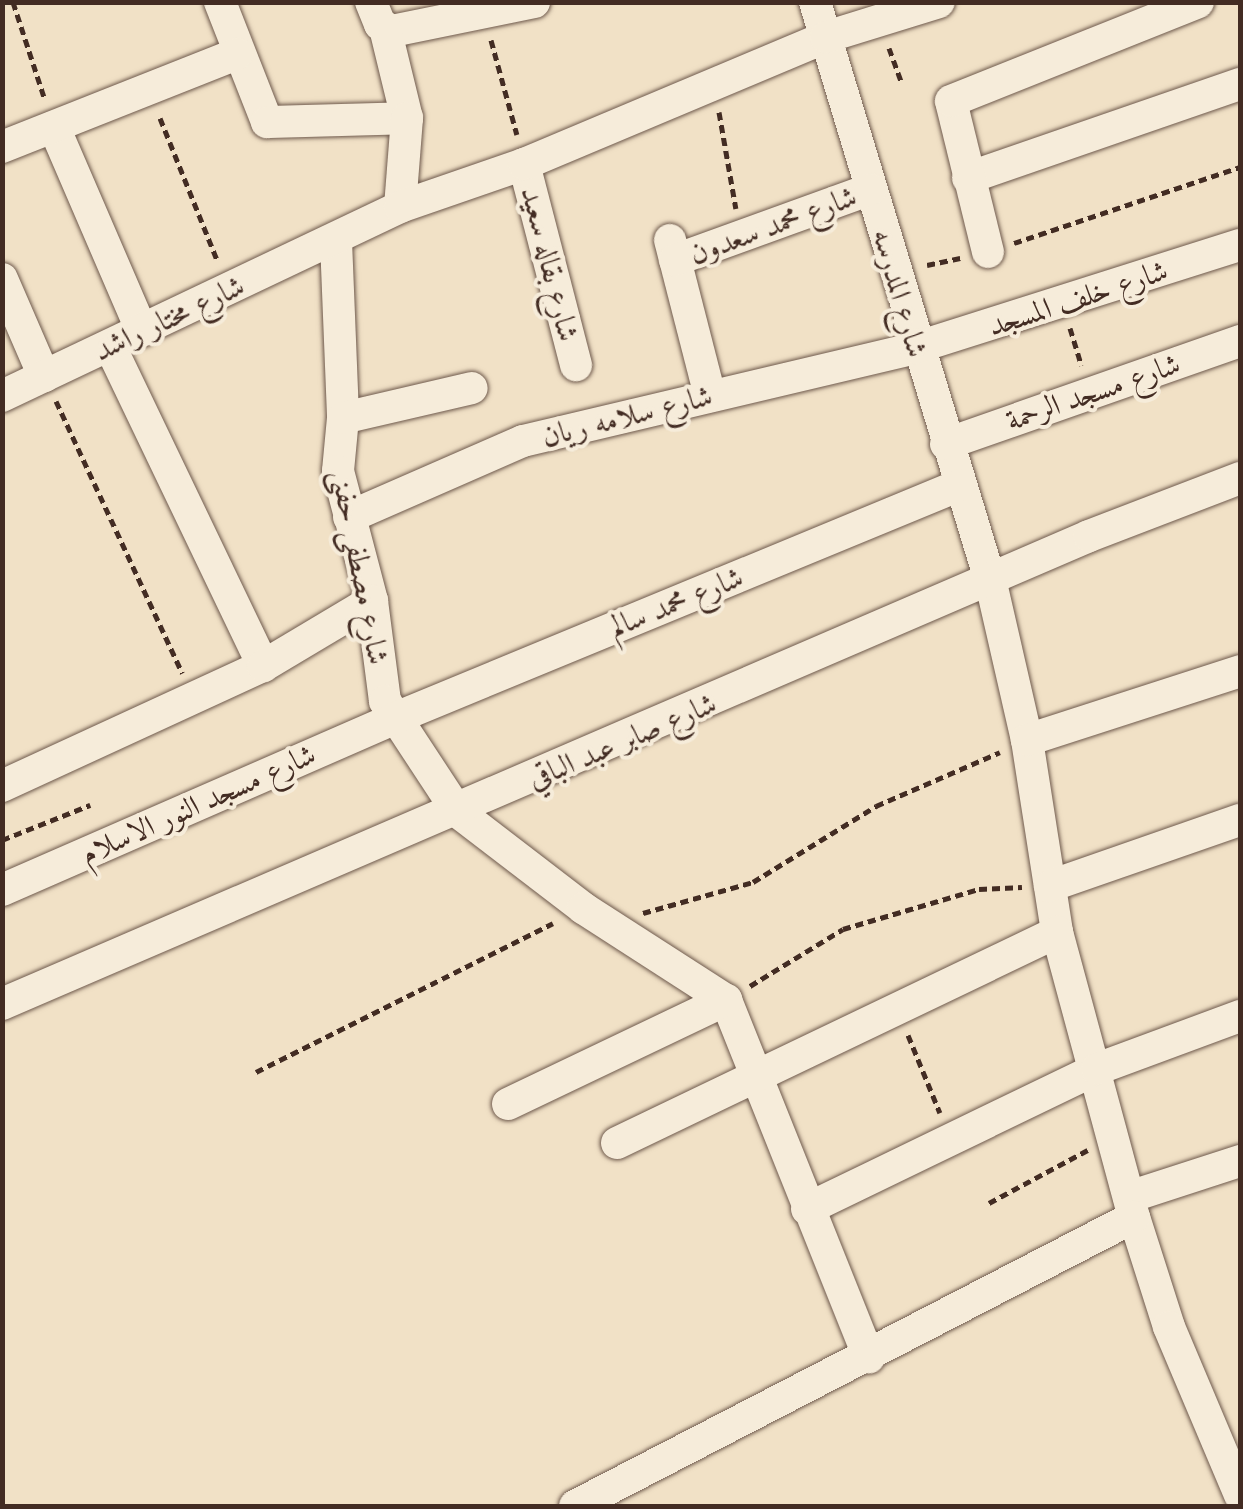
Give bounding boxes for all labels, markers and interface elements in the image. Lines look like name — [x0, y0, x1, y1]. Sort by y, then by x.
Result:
street label: شارع محمد سعدون — [684, 178, 862, 272]
street label: شارع بقاله سعيد — [513, 183, 587, 345]
street label: شارع المدرسه — [865, 225, 935, 361]
street label: شارع خلف المسجد — [984, 252, 1172, 344]
street label: شارع مختار راشد — [88, 267, 250, 369]
street label: شارع مسجد الرحمة — [1001, 345, 1185, 439]
street label: شارع سلامه ريان — [538, 377, 716, 455]
street label: شارع مصطفى حفنى — [323, 466, 397, 668]
street label: شارع محمد سالم — [604, 559, 748, 645]
street label: شارع صابر عبد الباقي — [522, 685, 722, 797]
street label: شارع مسجد النور الاسلام — [75, 736, 321, 872]

